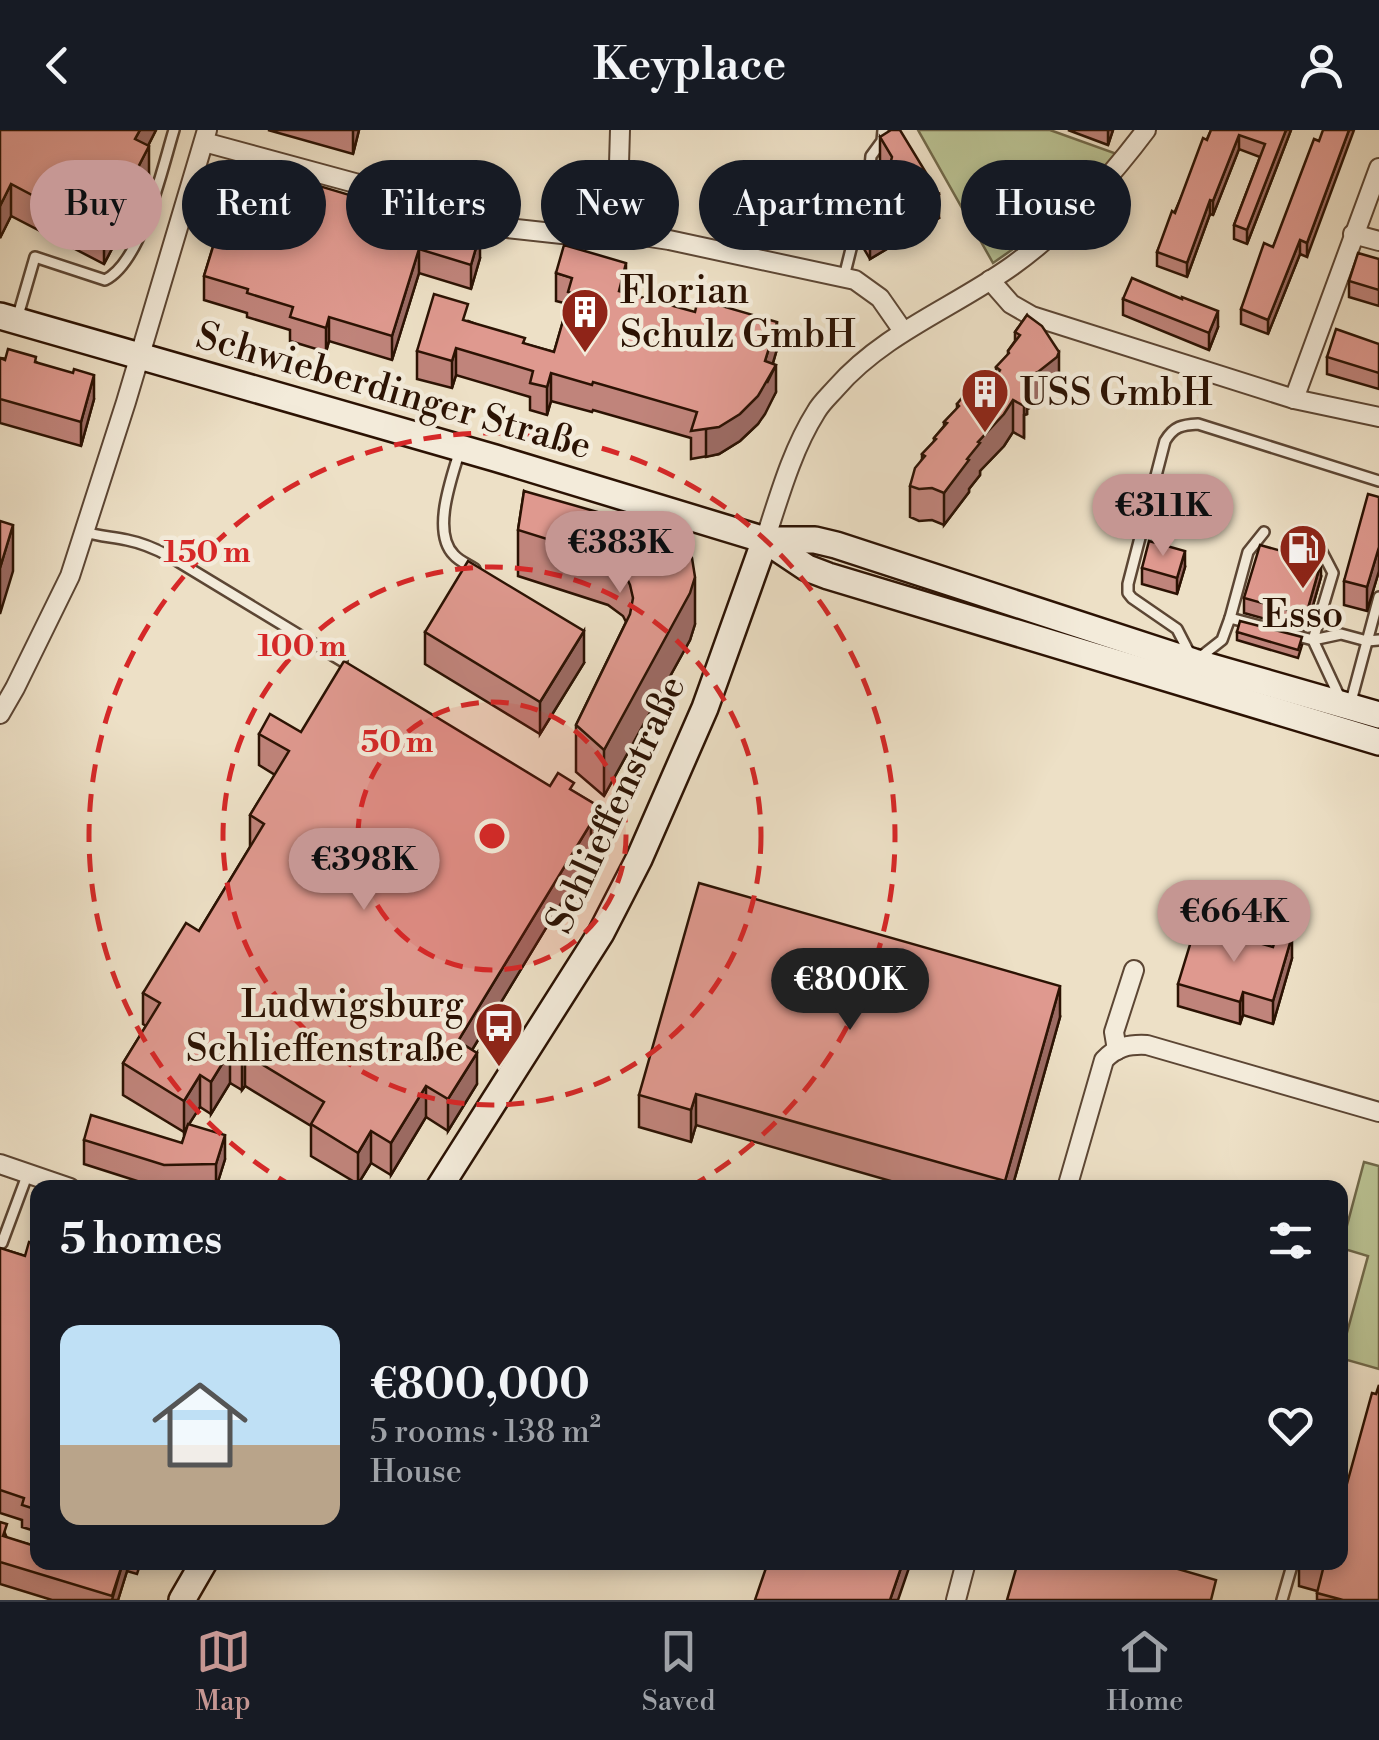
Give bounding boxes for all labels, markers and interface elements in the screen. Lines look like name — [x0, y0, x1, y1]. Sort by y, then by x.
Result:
text: Keyplace — [593, 37, 786, 94]
icon: back — [30, 38, 85, 93]
icon: person — [1294, 38, 1349, 93]
chip: Buy — [30, 160, 162, 250]
chip: Rent — [182, 160, 326, 250]
chip: Filters — [346, 160, 521, 250]
chip: New — [541, 160, 679, 250]
chip: Apartment — [699, 160, 941, 250]
chip: House — [961, 160, 1131, 250]
place label: Florian Schulz GmbH — [620, 268, 856, 359]
building icon: Florian Schulz GmbH — [559, 286, 611, 354]
street label: Schwieberdinger Straße — [191, 313, 596, 470]
building icon: USS GmbH — [959, 366, 1011, 434]
place label: USS GmbH — [1020, 370, 1213, 417]
pin: €311K — [1093, 474, 1233, 559]
text: €311K — [1114, 486, 1212, 526]
pin: €383K — [550, 511, 690, 596]
fuel station icon: Esso — [1277, 522, 1329, 590]
text: €383K — [567, 523, 673, 563]
text: 150 m — [164, 534, 250, 572]
place label: Esso — [1263, 592, 1343, 639]
text: 100 m — [257, 628, 347, 666]
street label: Schlieffenstraße — [536, 669, 696, 941]
text: 50 m — [361, 724, 433, 762]
centre of rings — [474, 818, 510, 854]
pin: €398K — [294, 828, 434, 913]
text: €398K — [311, 840, 417, 880]
pin: €664K — [1164, 880, 1304, 965]
text: €664K — [1179, 892, 1289, 932]
pin: €800K — [780, 948, 920, 1033]
text: €800K — [793, 960, 907, 1000]
place label: Ludwigsburg Schlieffenstraße — [186, 982, 464, 1073]
bus stop icon: Ludwigsburg Schlieffenstraße — [473, 1000, 525, 1068]
icon: filters — [1263, 1213, 1318, 1268]
text: 5 homes — [60, 1214, 222, 1267]
text: €800,000 — [370, 1359, 590, 1412]
icon: home — [140, 1365, 260, 1485]
icon: heart — [1263, 1398, 1318, 1453]
text: 5 rooms · 138 m² — [370, 1412, 601, 1452]
text: House — [370, 1452, 462, 1492]
tab: Map — [196, 1624, 251, 1719]
tab: Saved — [642, 1624, 715, 1719]
tab: Home — [1107, 1624, 1183, 1719]

